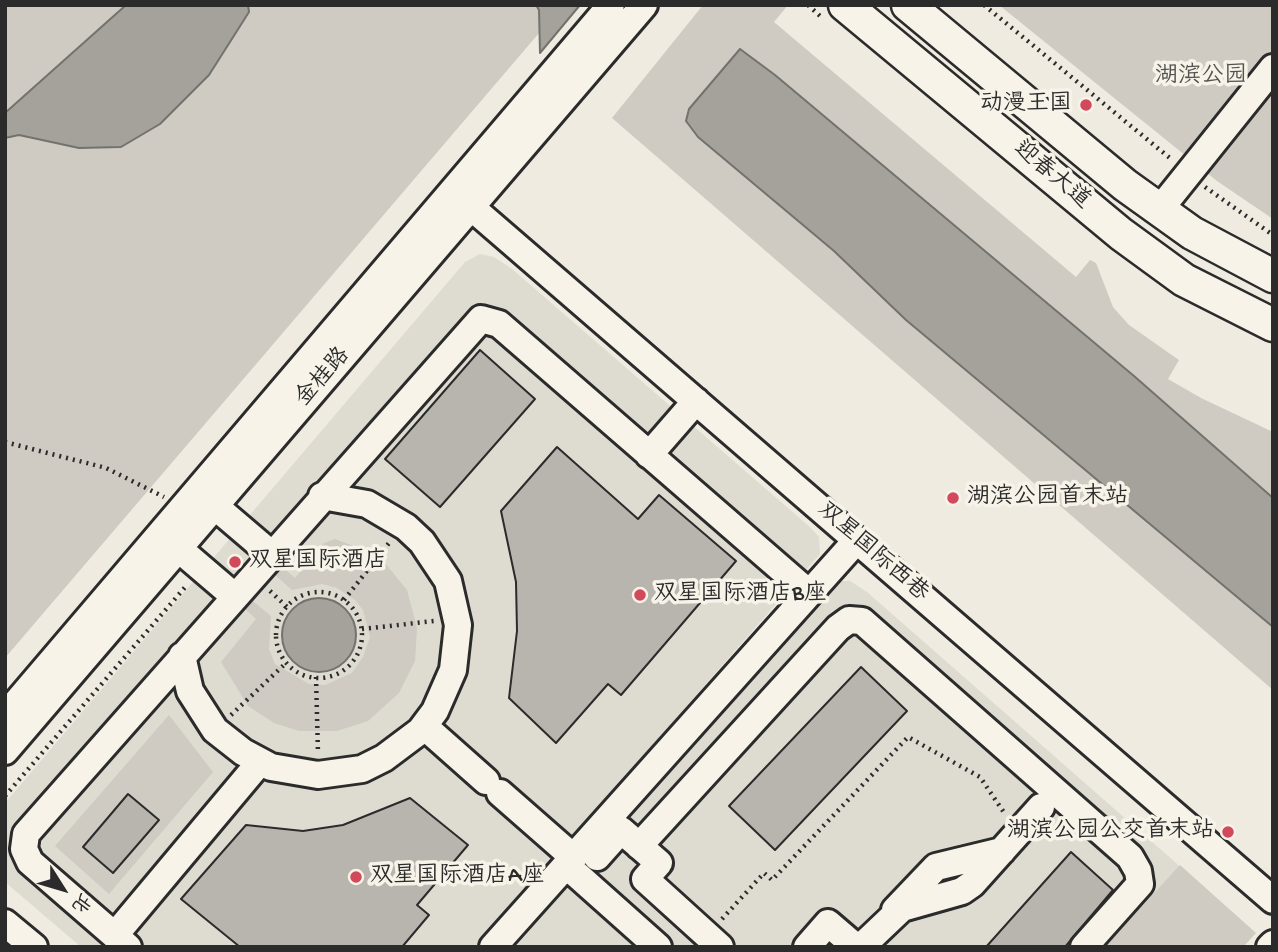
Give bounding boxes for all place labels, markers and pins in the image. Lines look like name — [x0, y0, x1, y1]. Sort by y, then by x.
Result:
place label: 动漫王国 — [980, 91, 1072, 119]
marker: 动漫王国 — [1078, 97, 1094, 113]
place label: 湖滨公园首末站 — [967, 484, 1128, 512]
marker: 湖滨公园首末站 — [945, 490, 961, 506]
place label: 双星国际酒店 — [249, 548, 387, 576]
marker: 双星国际酒店 — [227, 554, 243, 570]
place label: 双星国际酒店B座 — [654, 581, 827, 609]
marker: 双星国际酒店B座 — [632, 587, 648, 603]
place label: 湖滨公园公交首末站 — [1007, 818, 1214, 846]
marker: 湖滨公园公交首末站 — [1220, 824, 1236, 840]
place label: 双星国际酒店A座 — [370, 863, 545, 891]
marker: 双星国际酒店A座 — [348, 869, 364, 885]

